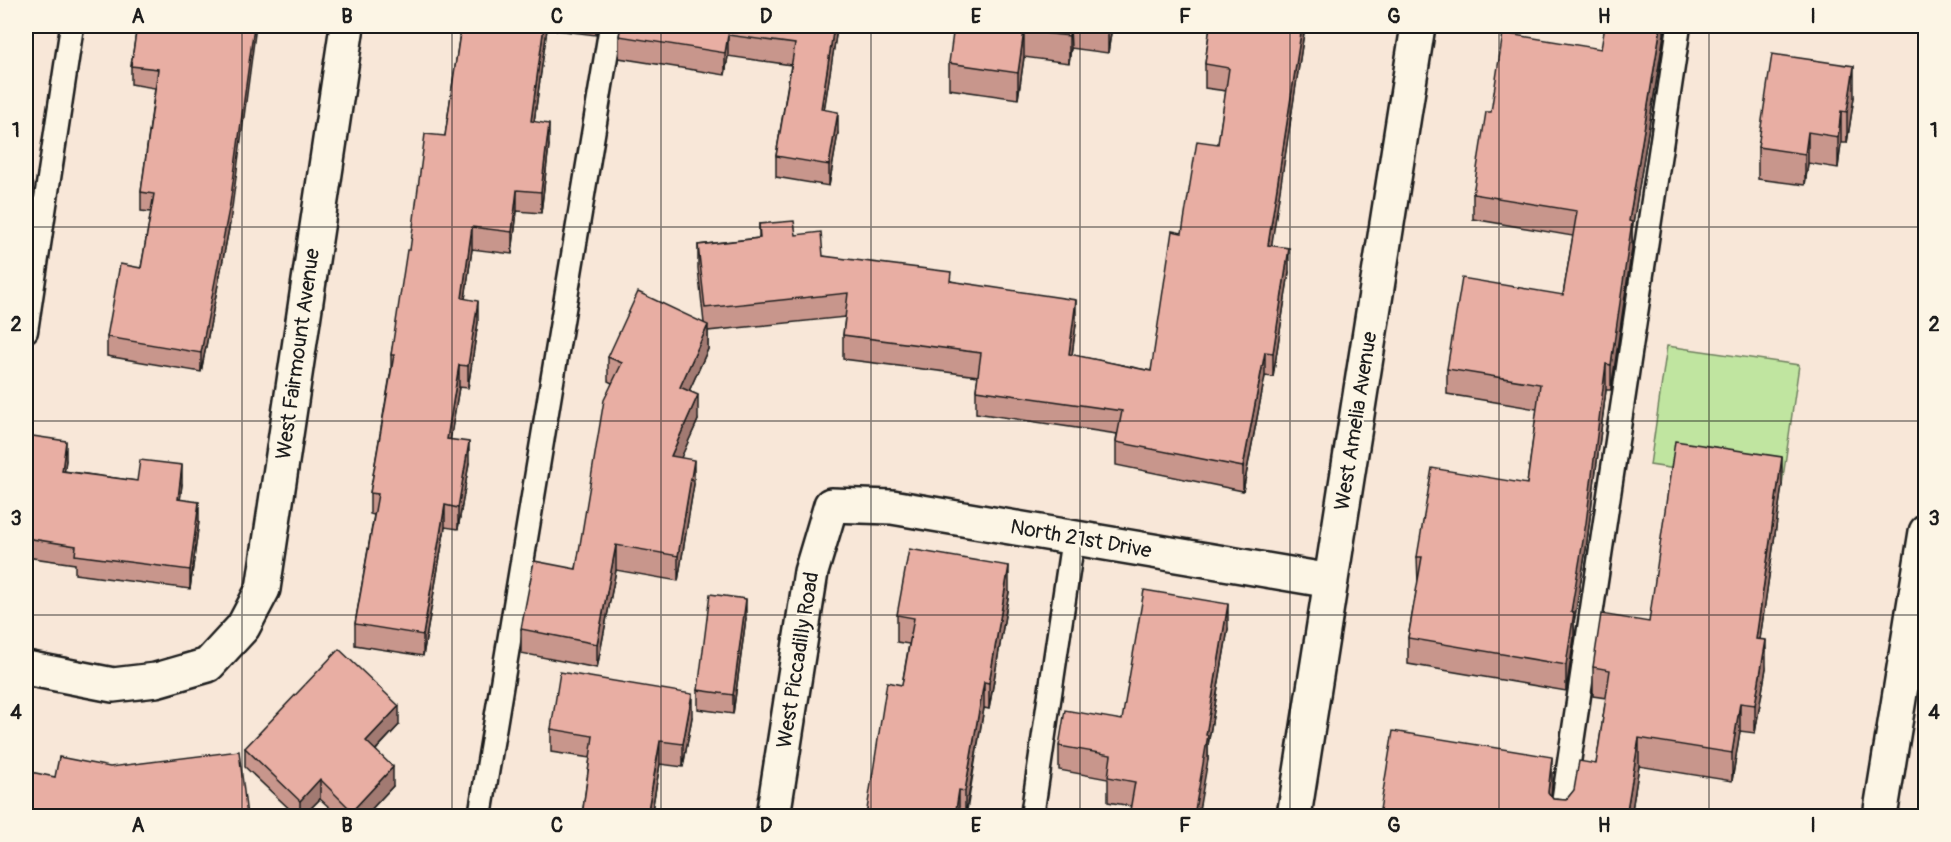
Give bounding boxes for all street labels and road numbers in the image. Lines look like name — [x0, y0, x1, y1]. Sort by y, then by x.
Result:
street label: West Fairmount Avenue — [270, 246, 326, 461]
street label: West Amelia Avenue — [1329, 329, 1384, 512]
street label: North 21st Drive — [1008, 513, 1154, 565]
street label: West Piccadilly Road — [771, 570, 825, 750]

